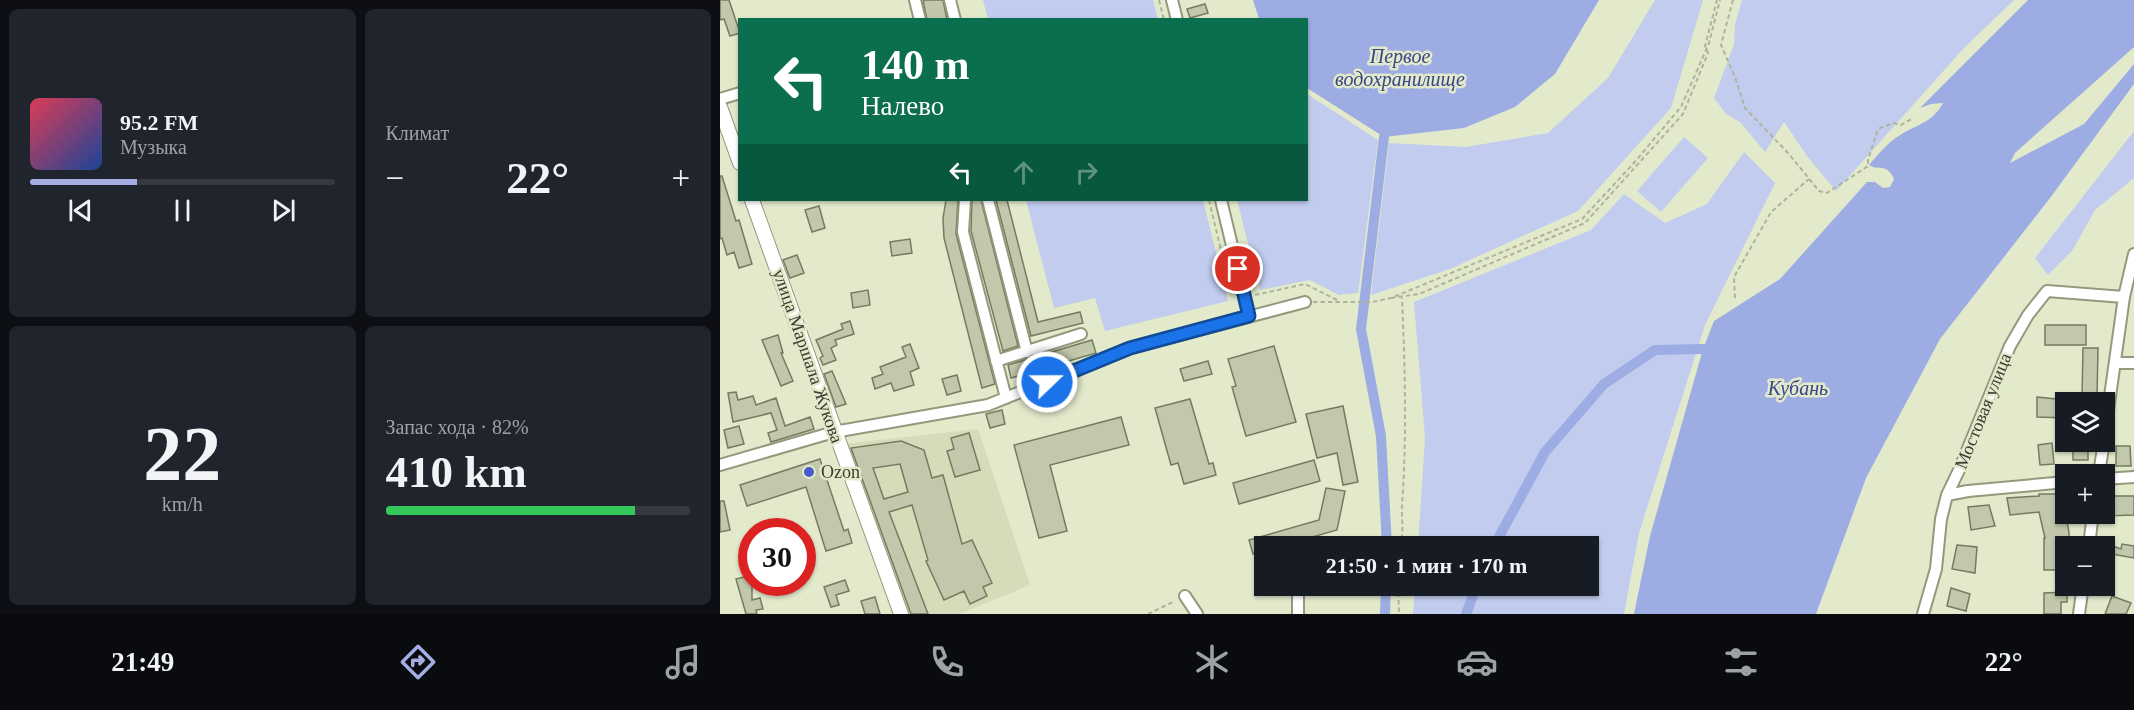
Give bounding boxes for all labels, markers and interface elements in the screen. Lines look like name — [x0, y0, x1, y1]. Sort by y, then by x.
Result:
icon: left — [762, 42, 840, 120]
text: 140 m — [861, 42, 970, 88]
water label: Первое водохранилище — [1335, 45, 1465, 91]
text: Налево — [861, 91, 944, 121]
text: 95.2 FM — [120, 110, 198, 135]
text: Климат — [386, 122, 449, 144]
text: Музыка — [120, 136, 187, 158]
text: 22° — [506, 153, 569, 203]
icon: left — [944, 156, 977, 189]
icon: ahead — [1007, 156, 1040, 189]
icon: right — [1070, 156, 1103, 189]
text: − — [386, 160, 404, 196]
text: + — [671, 160, 690, 196]
icon: previous — [64, 194, 97, 227]
icon: pause — [166, 194, 199, 227]
icon: next — [267, 194, 300, 227]
pin — [1212, 243, 1263, 294]
icon: arrive — [1221, 252, 1254, 285]
street label: улица Маршала Жукова — [769, 266, 847, 446]
position arrow — [1015, 350, 1079, 414]
street label: Мостовая улица — [1951, 350, 2015, 472]
water label: Кубань — [1767, 377, 1828, 400]
map controls — [2055, 392, 2115, 596]
button: layers — [2055, 392, 2115, 452]
text: 22 — [143, 410, 221, 497]
text: Запас хода · 82% — [386, 416, 529, 438]
text: 410 km — [386, 447, 527, 497]
place label: Ozon — [821, 462, 860, 482]
button: + — [2055, 464, 2115, 524]
marker: Ozon — [802, 465, 816, 479]
text: km/h — [162, 493, 203, 515]
speed limit sign: 30 — [738, 518, 816, 596]
button: − — [2055, 536, 2115, 596]
text: 21:50 · 1 мин · 170 m — [1326, 553, 1527, 578]
icon: directions — [397, 641, 439, 683]
icon: music — [662, 641, 704, 683]
icon: phone — [926, 641, 968, 683]
icon: climate — [1191, 641, 1233, 683]
icon: car — [1456, 641, 1498, 683]
icon: filters — [1720, 641, 1762, 683]
text: 21:49 — [111, 647, 174, 677]
text: 22° — [1985, 647, 2023, 677]

